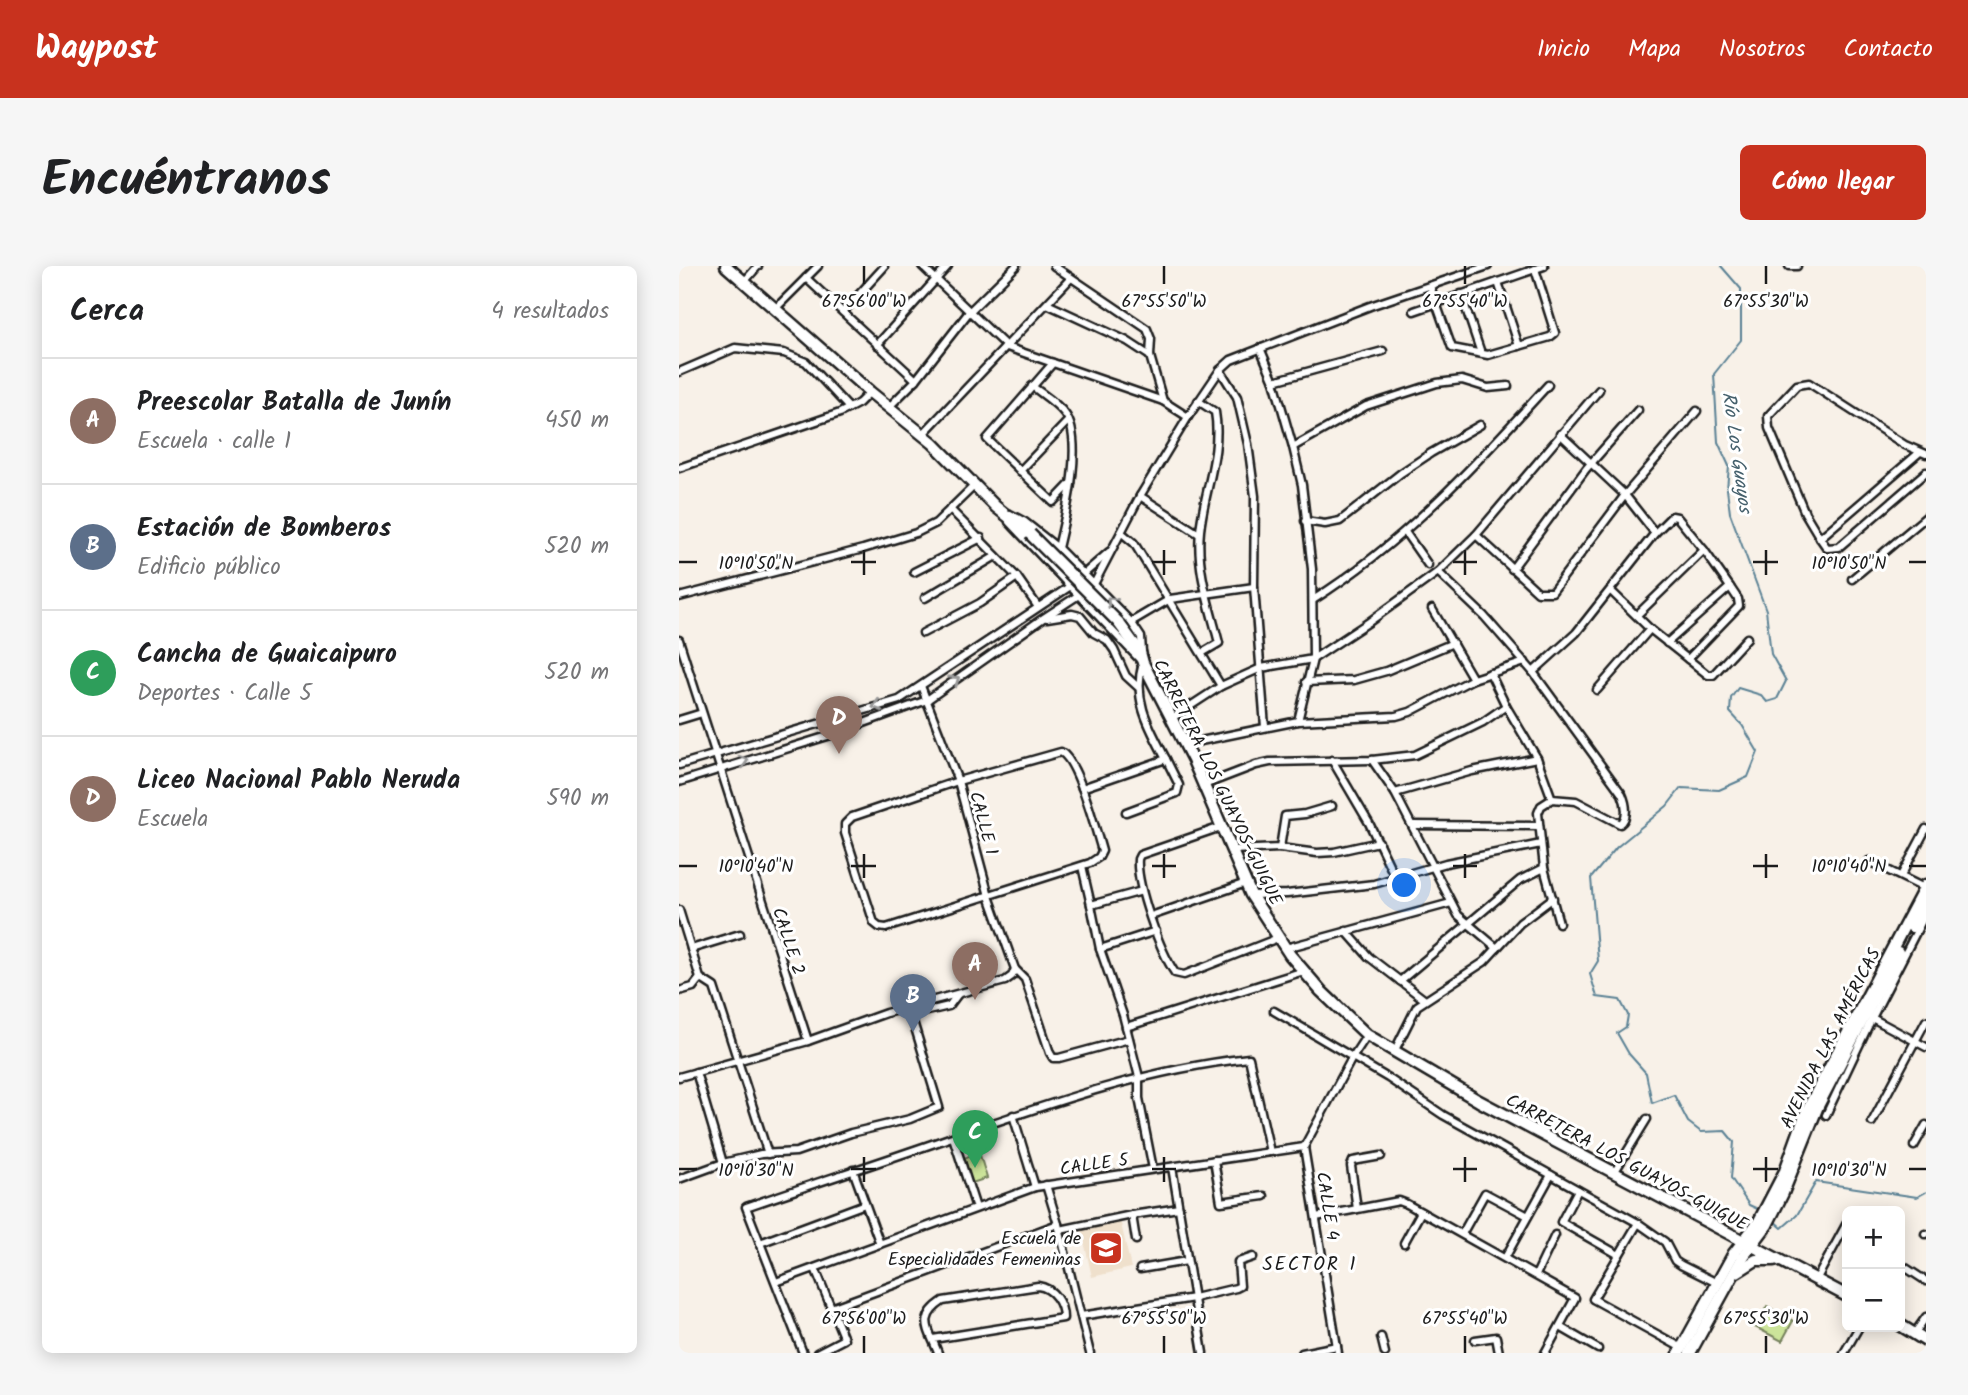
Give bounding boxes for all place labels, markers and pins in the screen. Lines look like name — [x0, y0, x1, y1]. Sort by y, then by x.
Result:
pin: D — [816, 696, 862, 754]
pin: A — [952, 942, 998, 1000]
pin: B — [890, 974, 936, 1032]
pin: C — [952, 1110, 998, 1168]
place label: Escuela de Especialidades Femeninas — [888, 1225, 1081, 1275]
school or university icon: Escuela de Especialidades Femeninas — [1087, 1229, 1125, 1267]

